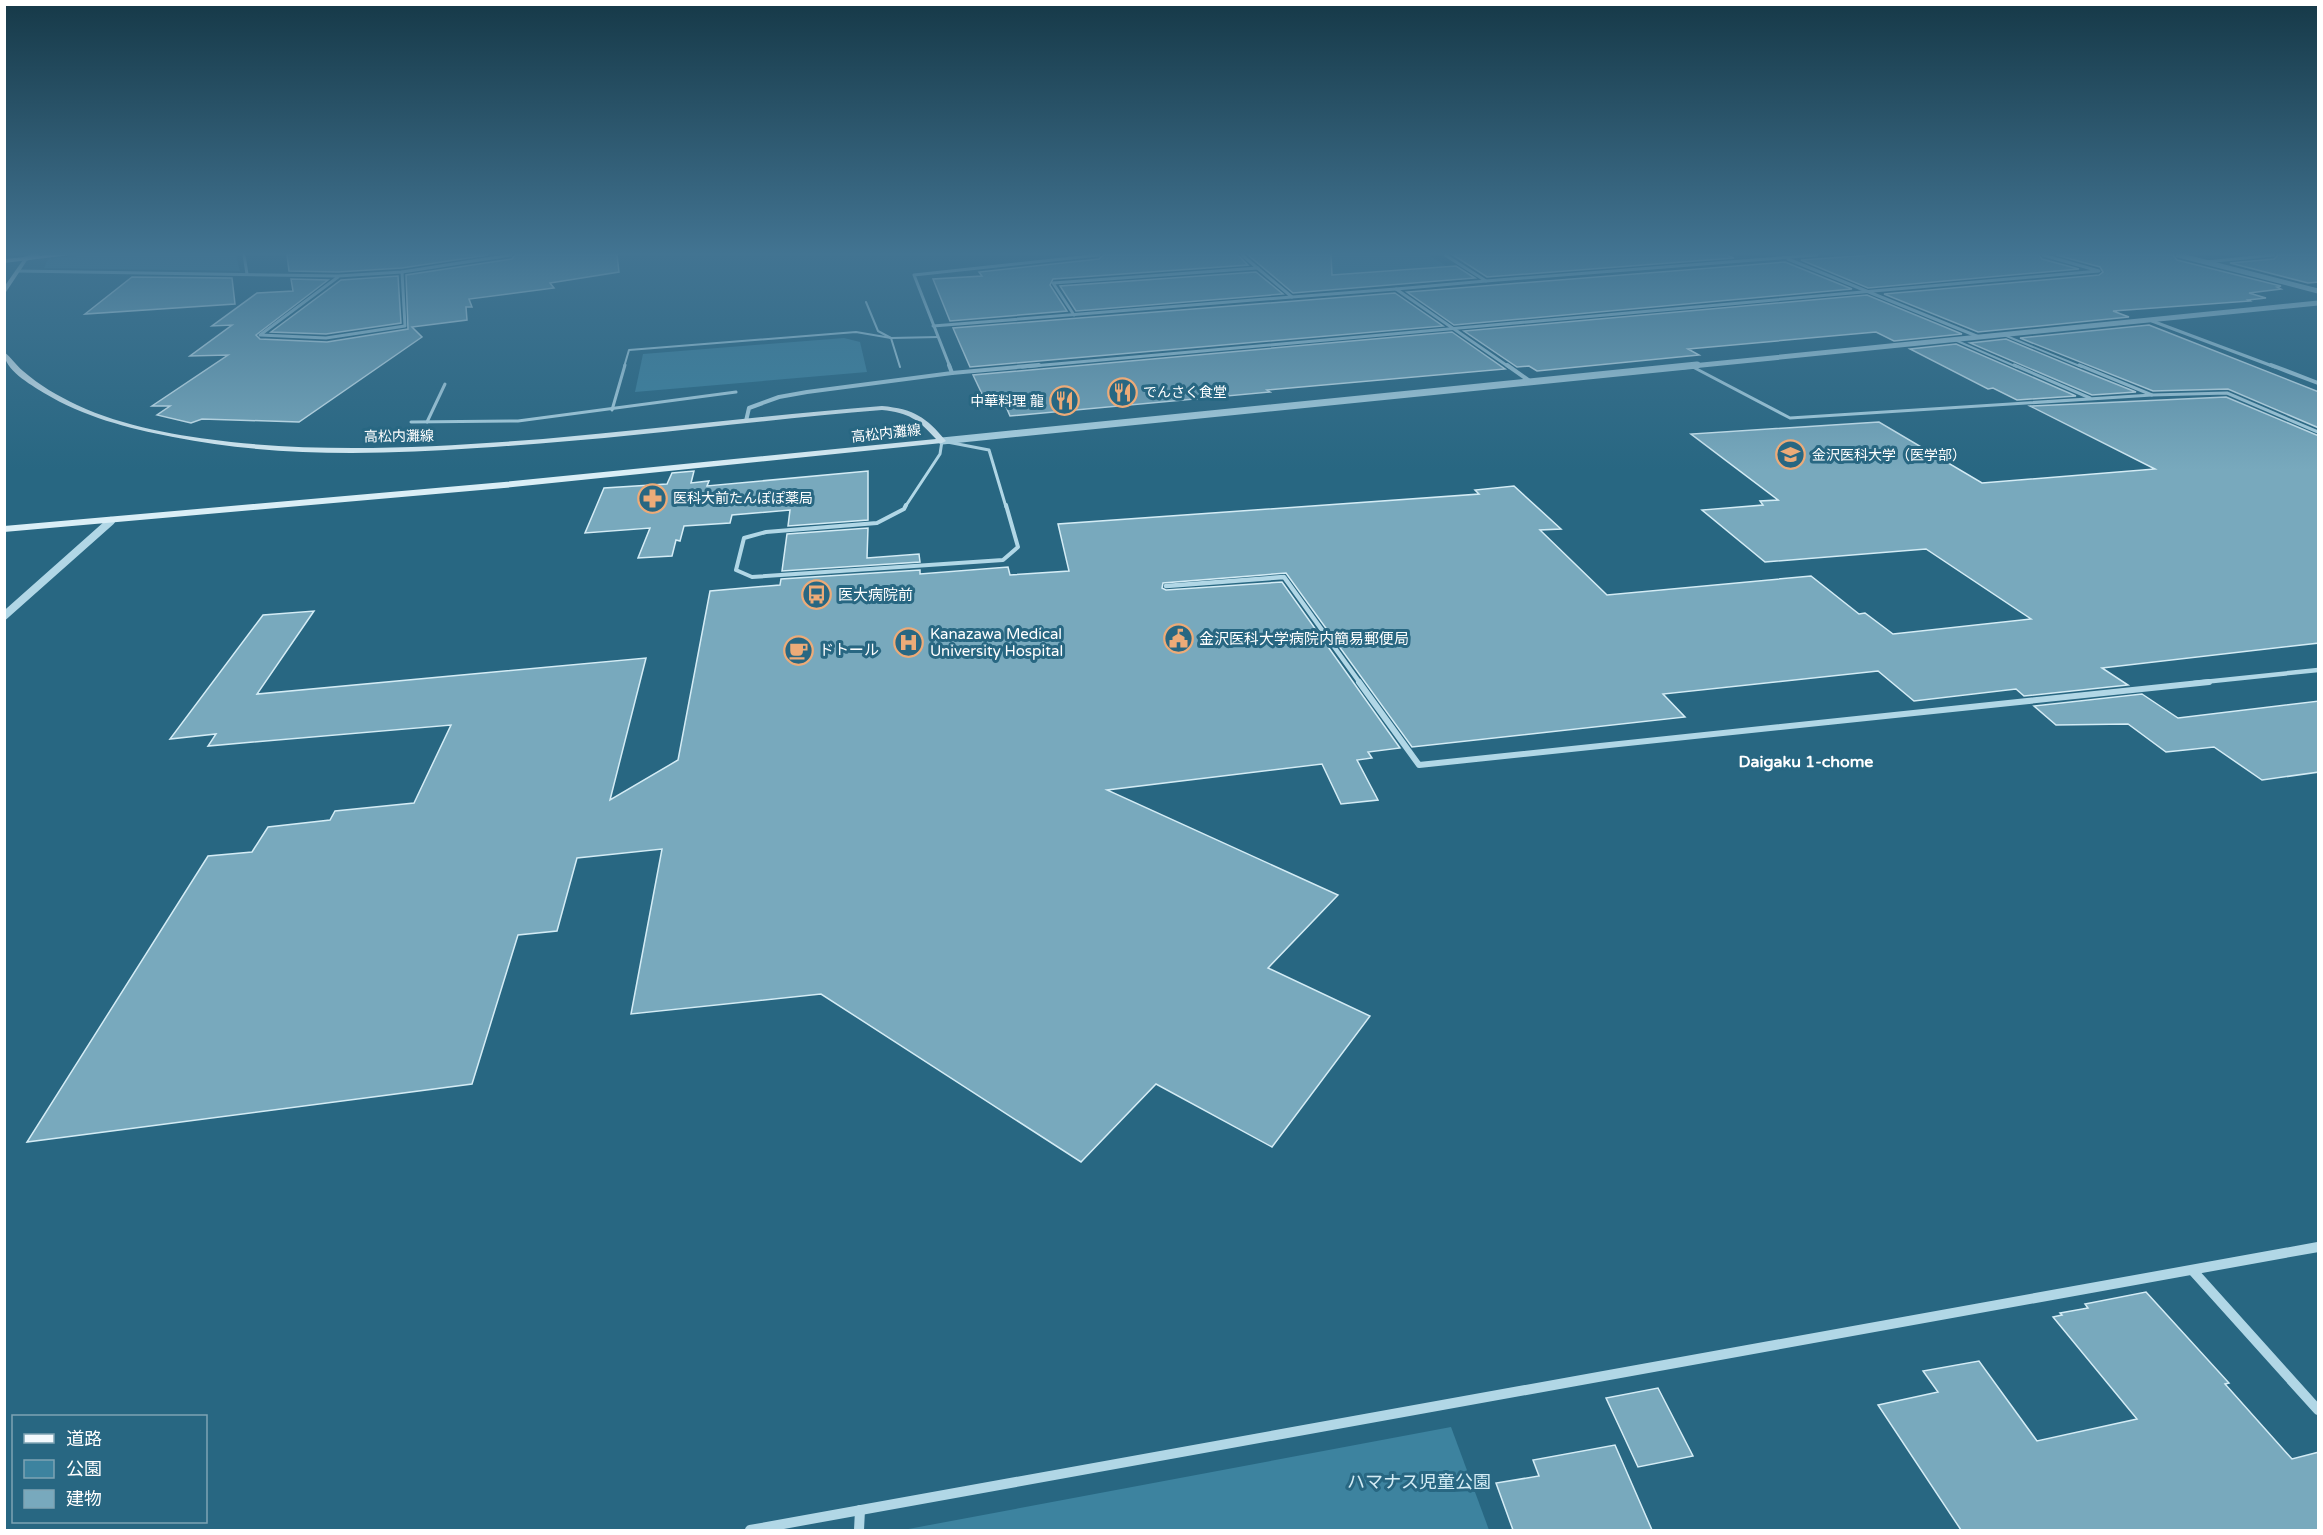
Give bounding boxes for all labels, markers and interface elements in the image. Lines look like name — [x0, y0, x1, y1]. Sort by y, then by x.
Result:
restaurant icon: でんさく食堂 — [1106, 376, 1138, 408]
place label: でんさく食堂 — [1143, 384, 1227, 401]
restaurant icon: 中華料理 龍 — [1049, 385, 1081, 417]
place label: 中華料理 龍 — [970, 393, 1044, 410]
street label: 高松内灘線 — [850, 421, 922, 446]
street label: 高松内灘線 — [364, 427, 434, 446]
school or university icon: 金沢医科大学（医学部） — [1775, 439, 1807, 471]
place label: 金沢医科大学（医学部） — [1812, 447, 1966, 464]
pharmacy icon: 医科大前たんぽぽ薬局 — [636, 482, 668, 514]
place label: 医科大前たんぽぽ薬局 — [673, 490, 813, 507]
bus stop icon: 医大病院前 — [801, 579, 833, 611]
place label: 医大病院前 — [838, 586, 913, 604]
public building icon: 金沢医科大学病院内簡易郵便局 — [1162, 623, 1194, 655]
place label: Kanazawa Medical University Hospital — [930, 625, 1063, 660]
hospital icon: Kanazawa Medical University Hospital — [893, 627, 925, 659]
place label: 金沢医科大学病院内簡易郵便局 — [1199, 630, 1409, 648]
cafe icon: ドトール — [782, 634, 814, 666]
place label: ドトール — [819, 641, 879, 659]
district label: Daigaku 1-chome — [1739, 752, 1873, 772]
legend — [12, 1415, 207, 1523]
text: 道路 — [66, 1428, 102, 1450]
text: 公園 — [66, 1458, 102, 1480]
park label: ハマナス児童公園 — [1347, 1471, 1491, 1493]
text: 建物 — [66, 1488, 102, 1510]

